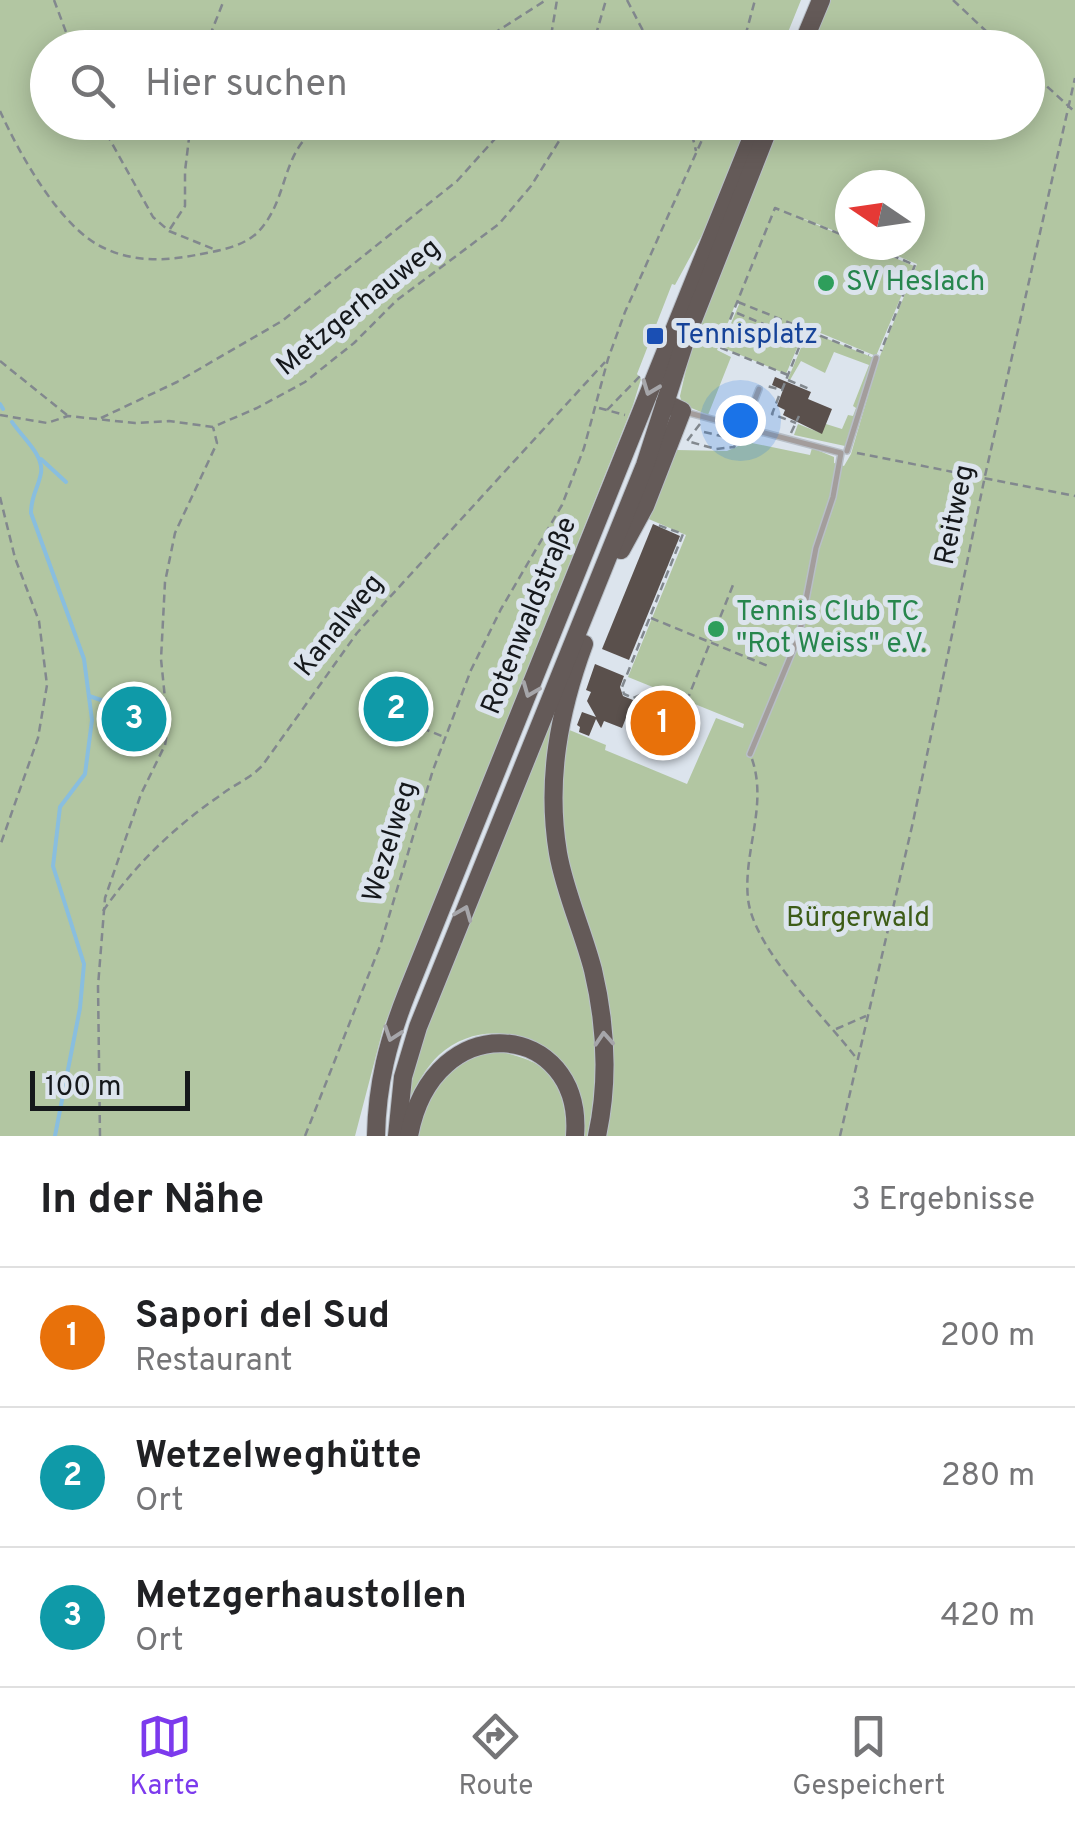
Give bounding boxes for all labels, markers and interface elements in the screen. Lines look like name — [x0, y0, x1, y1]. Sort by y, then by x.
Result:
search box — [30, 30, 1045, 140]
icon: search — [65, 58, 120, 113]
text: Hier suchen — [145, 61, 348, 110]
north arrow — [835, 170, 925, 260]
street label: Metzgerhauweg — [270, 231, 448, 385]
place label: SV Heslach — [846, 265, 985, 301]
marker: SV Heslach — [815, 272, 837, 294]
place label: Tennisplatz — [675, 318, 818, 354]
marker: Tennisplatz — [644, 325, 666, 347]
one-way arrow — [642, 378, 662, 396]
your location — [715, 395, 766, 446]
street label: Reitweg — [928, 462, 984, 568]
street label: Rotenwaldstraße — [474, 512, 586, 720]
street label: Kanalweg — [288, 567, 392, 685]
place label: Tennis Club TC "Rot Weiss" e.V. — [736, 595, 927, 663]
marker: Tennis Club TC "Rot Weiss" e.V. — [705, 618, 727, 640]
pin: 2 — [364, 672, 428, 746]
one-way arrow — [521, 680, 541, 697]
pin: 3 — [102, 682, 166, 756]
pin: 1 — [630, 686, 696, 760]
street label: Wezelweg — [356, 777, 426, 907]
park label: Bürgerwald — [786, 901, 930, 937]
one-way arrow — [452, 906, 472, 923]
one-way arrow — [383, 1024, 403, 1041]
one-way arrow — [593, 1031, 615, 1047]
scale bar — [30, 1066, 190, 1110]
text: 100 m — [45, 1070, 121, 1106]
text: In der Nähe — [40, 1175, 264, 1228]
text: 3 Ergebnisse — [852, 1181, 1035, 1221]
text: Sapori del Sud — [135, 1293, 390, 1342]
text: 1 — [66, 1317, 79, 1357]
text: 200 m — [940, 1317, 1035, 1357]
text: Restaurant — [135, 1342, 293, 1382]
text: Wetzelweghütte — [135, 1433, 422, 1482]
text: 2 — [63, 1457, 82, 1497]
text: 280 m — [941, 1457, 1035, 1497]
text: Ort — [135, 1482, 184, 1522]
text: Metzgerhaustollen — [135, 1573, 467, 1622]
text: 3 — [63, 1597, 82, 1637]
text: 420 m — [940, 1597, 1035, 1637]
text: Ort — [135, 1622, 184, 1662]
tab: Karte — [130, 1709, 199, 1805]
tab: Route — [459, 1709, 533, 1805]
tab: Gespeichert — [792, 1709, 945, 1805]

